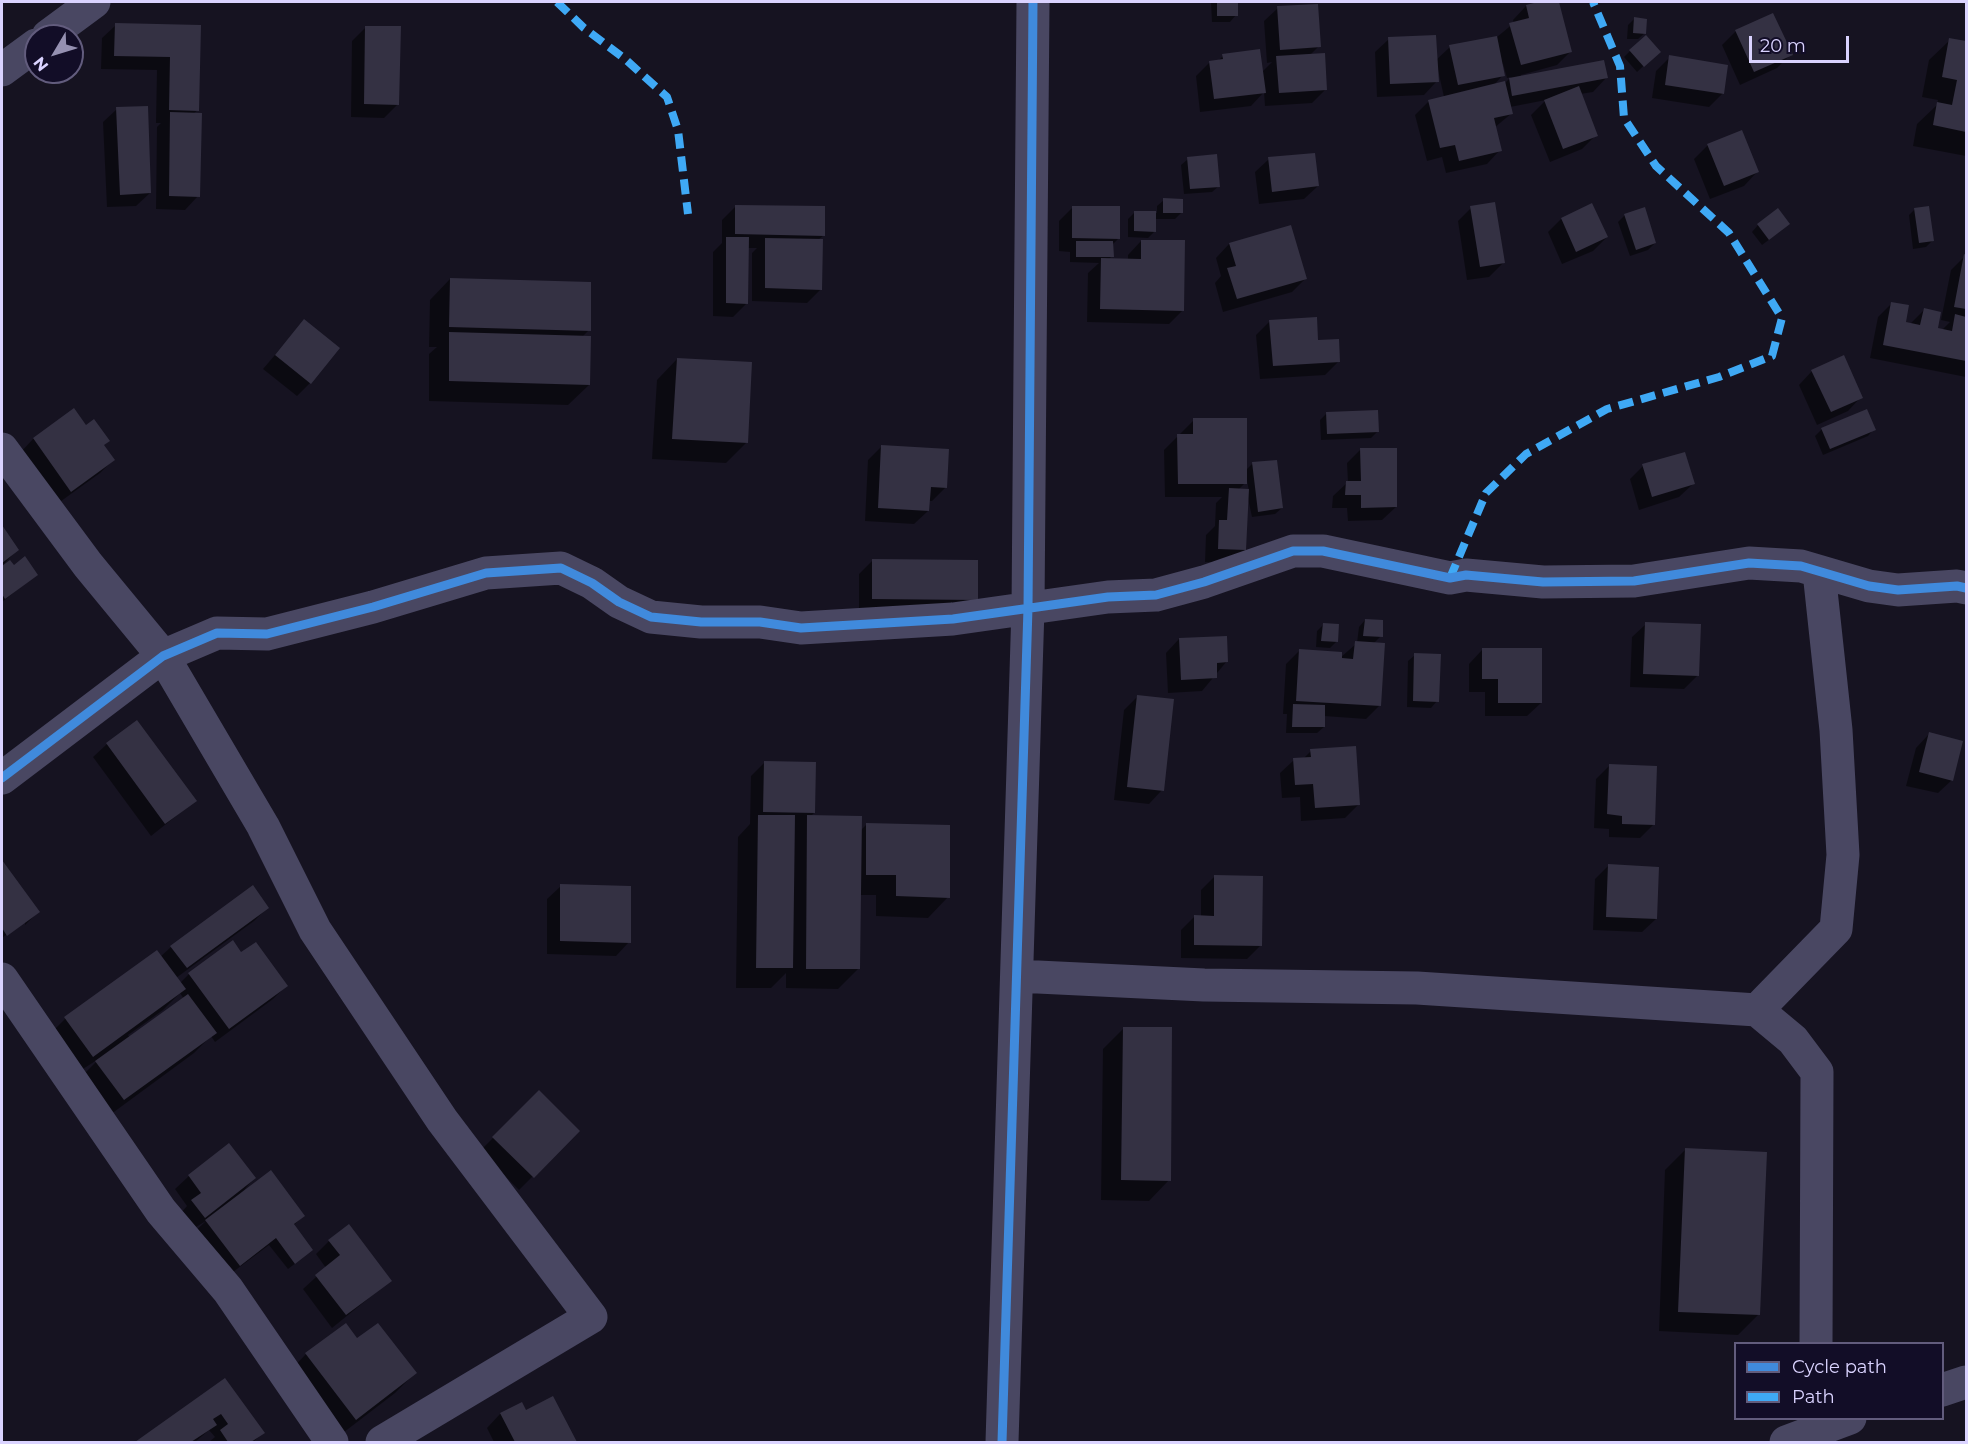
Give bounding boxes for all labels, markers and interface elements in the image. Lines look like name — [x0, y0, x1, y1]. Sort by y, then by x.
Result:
north arrow — [24, 24, 84, 84]
scale bar — [1752, 24, 1852, 62]
text: 20 m — [1760, 35, 1806, 57]
text: N — [30, 53, 52, 75]
legend — [1734, 1342, 1944, 1420]
text: Cycle path — [1792, 1356, 1887, 1378]
text: Path — [1792, 1386, 1835, 1408]

